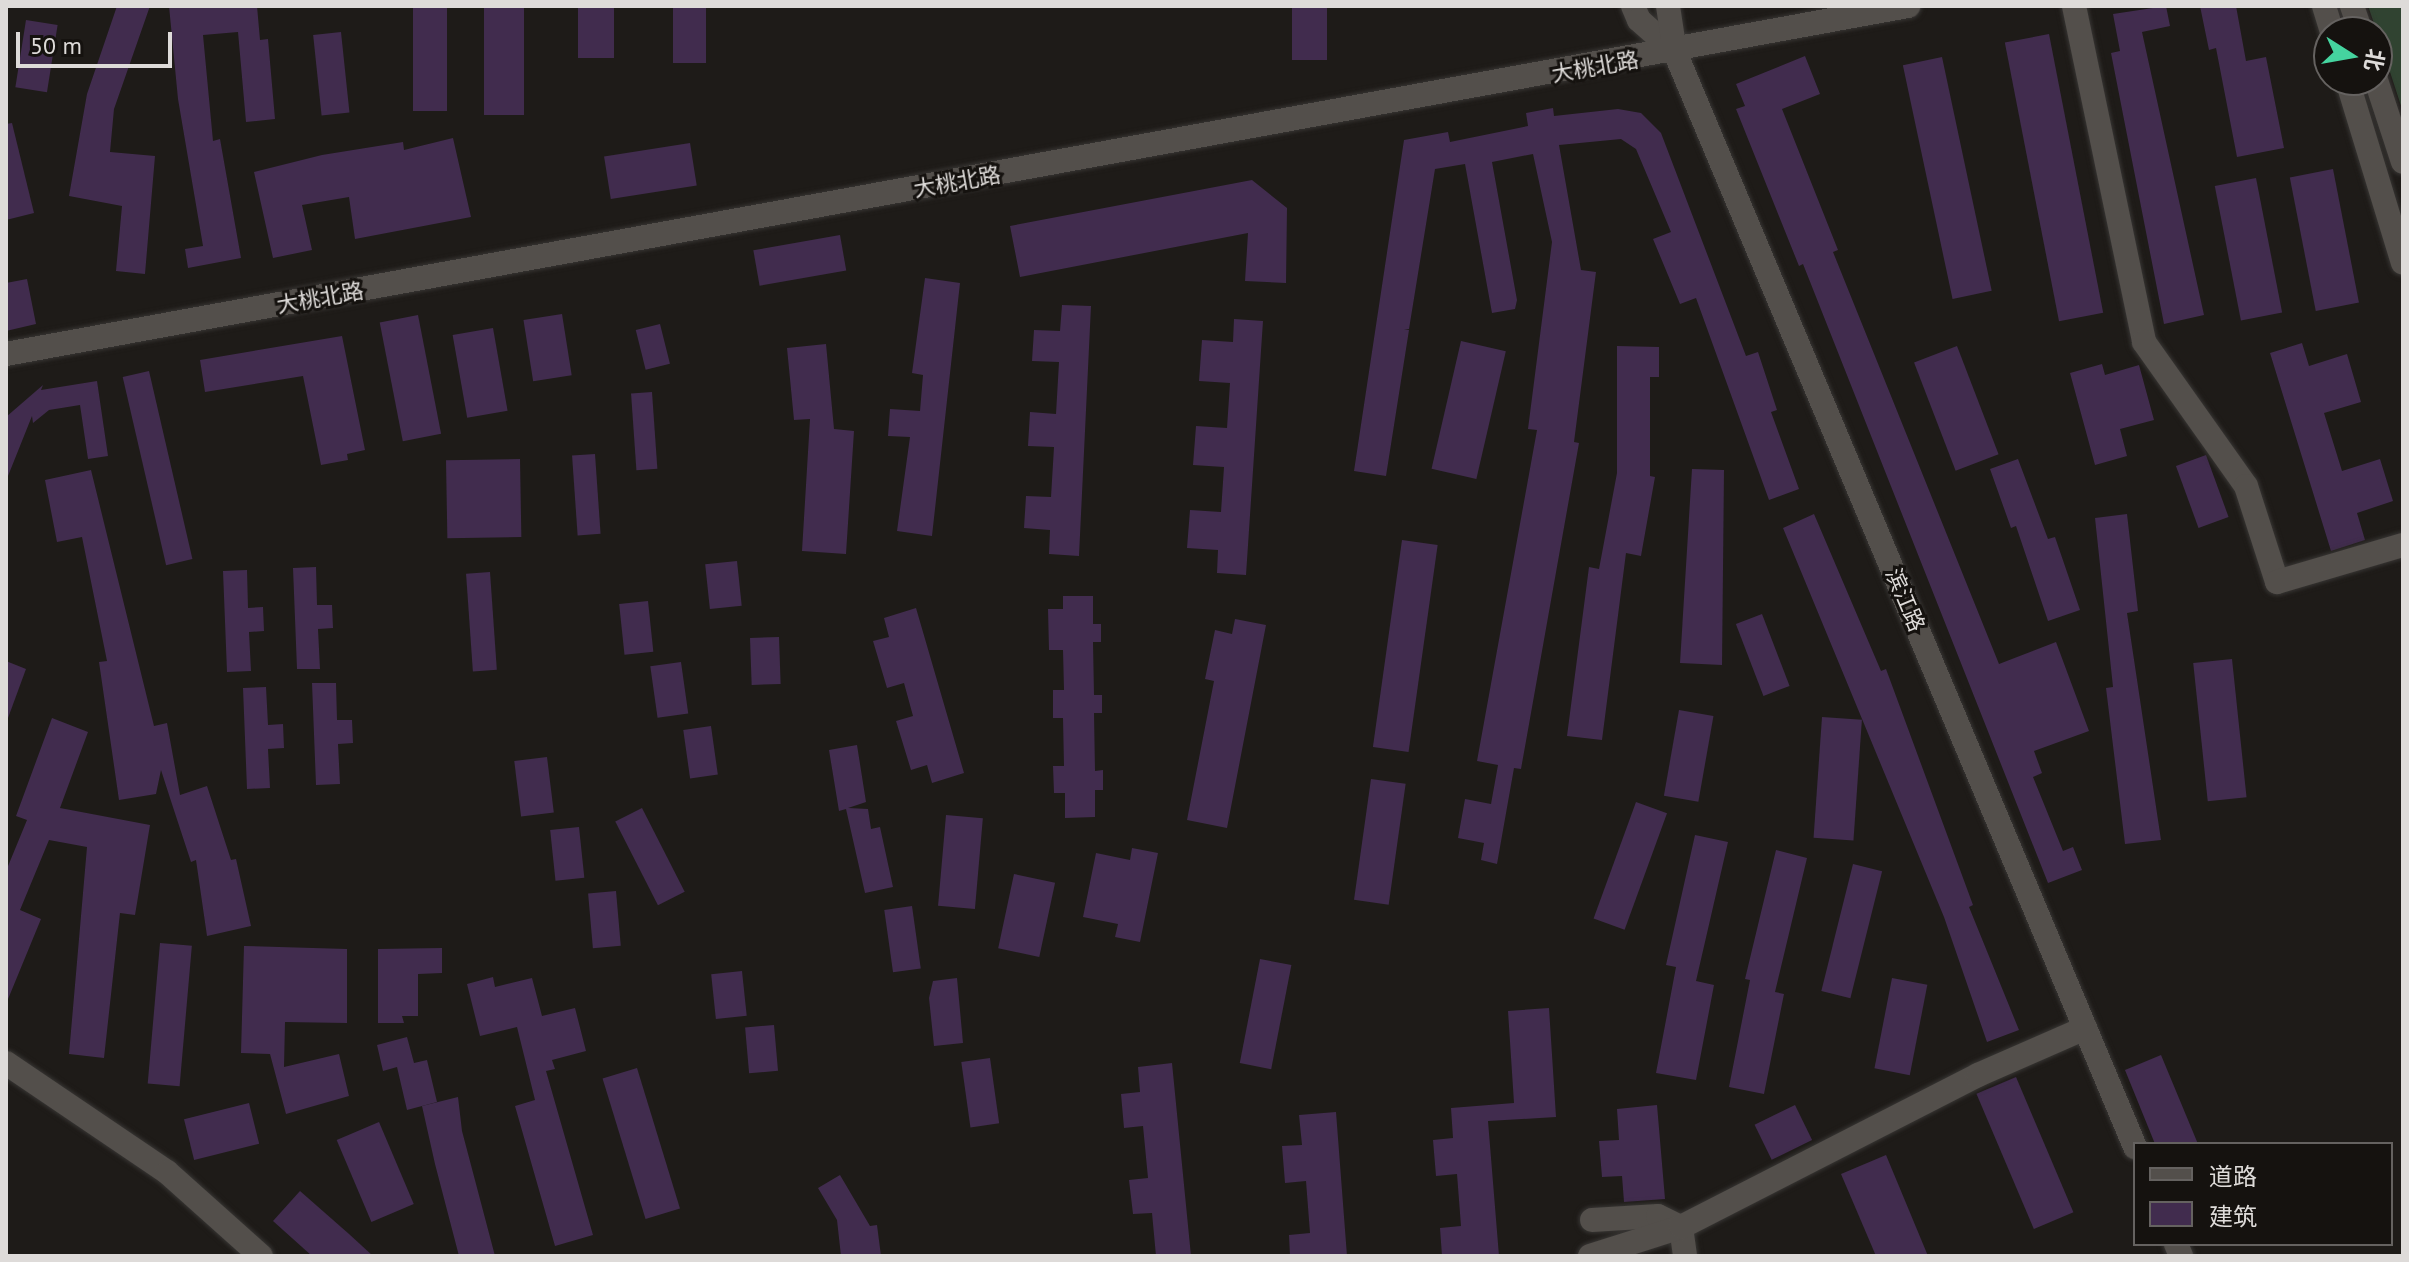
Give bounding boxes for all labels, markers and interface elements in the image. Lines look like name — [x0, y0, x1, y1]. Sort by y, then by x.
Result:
scale bar — [20, 16, 176, 66]
north arrow — [2313, 16, 2393, 96]
text: 50 m — [30, 30, 82, 61]
street label: 大桃北路 — [1549, 46, 1641, 88]
text: 北 — [2359, 47, 2390, 74]
street label: 大桃北路 — [911, 161, 1003, 203]
street label: 大桃北路 — [274, 277, 366, 319]
street label: 滨江路 — [1880, 564, 1930, 636]
legend — [2133, 1142, 2393, 1246]
text: 道路 — [2209, 1161, 2257, 1192]
text: 建筑 — [2209, 1201, 2257, 1232]

